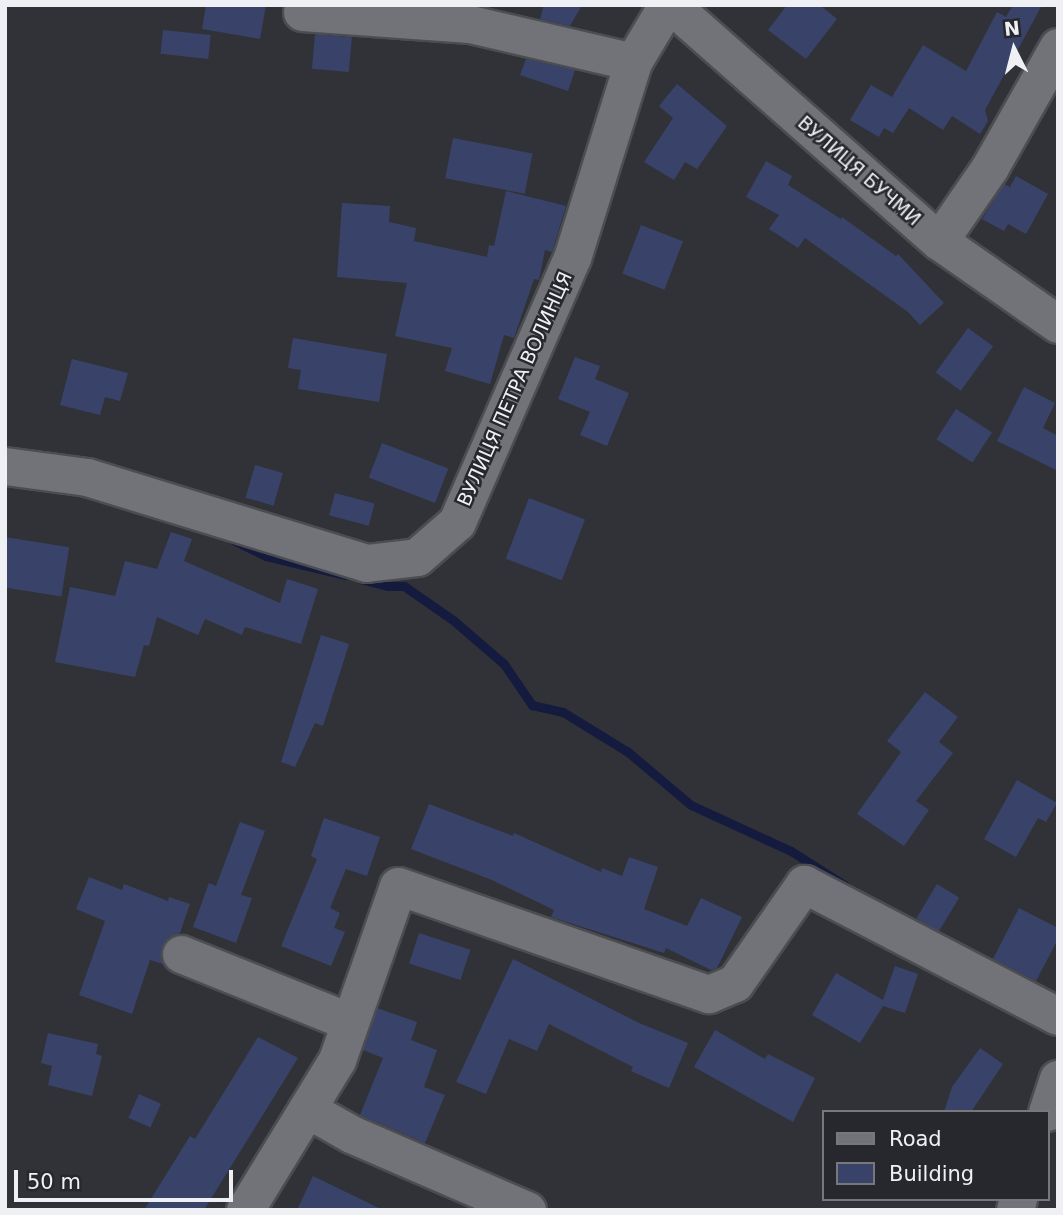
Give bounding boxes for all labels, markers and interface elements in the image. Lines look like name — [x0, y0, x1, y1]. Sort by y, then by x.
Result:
north arrow — [979, 14, 1049, 84]
text: N — [1003, 16, 1021, 40]
street label: ВУЛИЦЯ БУЧМИ — [793, 111, 925, 231]
street label: ВУЛИЦЯ ПЕТРА ВОЛИНЦЯ — [453, 268, 577, 510]
legend — [822, 1110, 1049, 1201]
text: Road — [889, 1127, 942, 1151]
scale bar — [18, 1156, 236, 1200]
text: Building — [889, 1162, 974, 1186]
text: 50 m — [27, 1170, 81, 1194]

